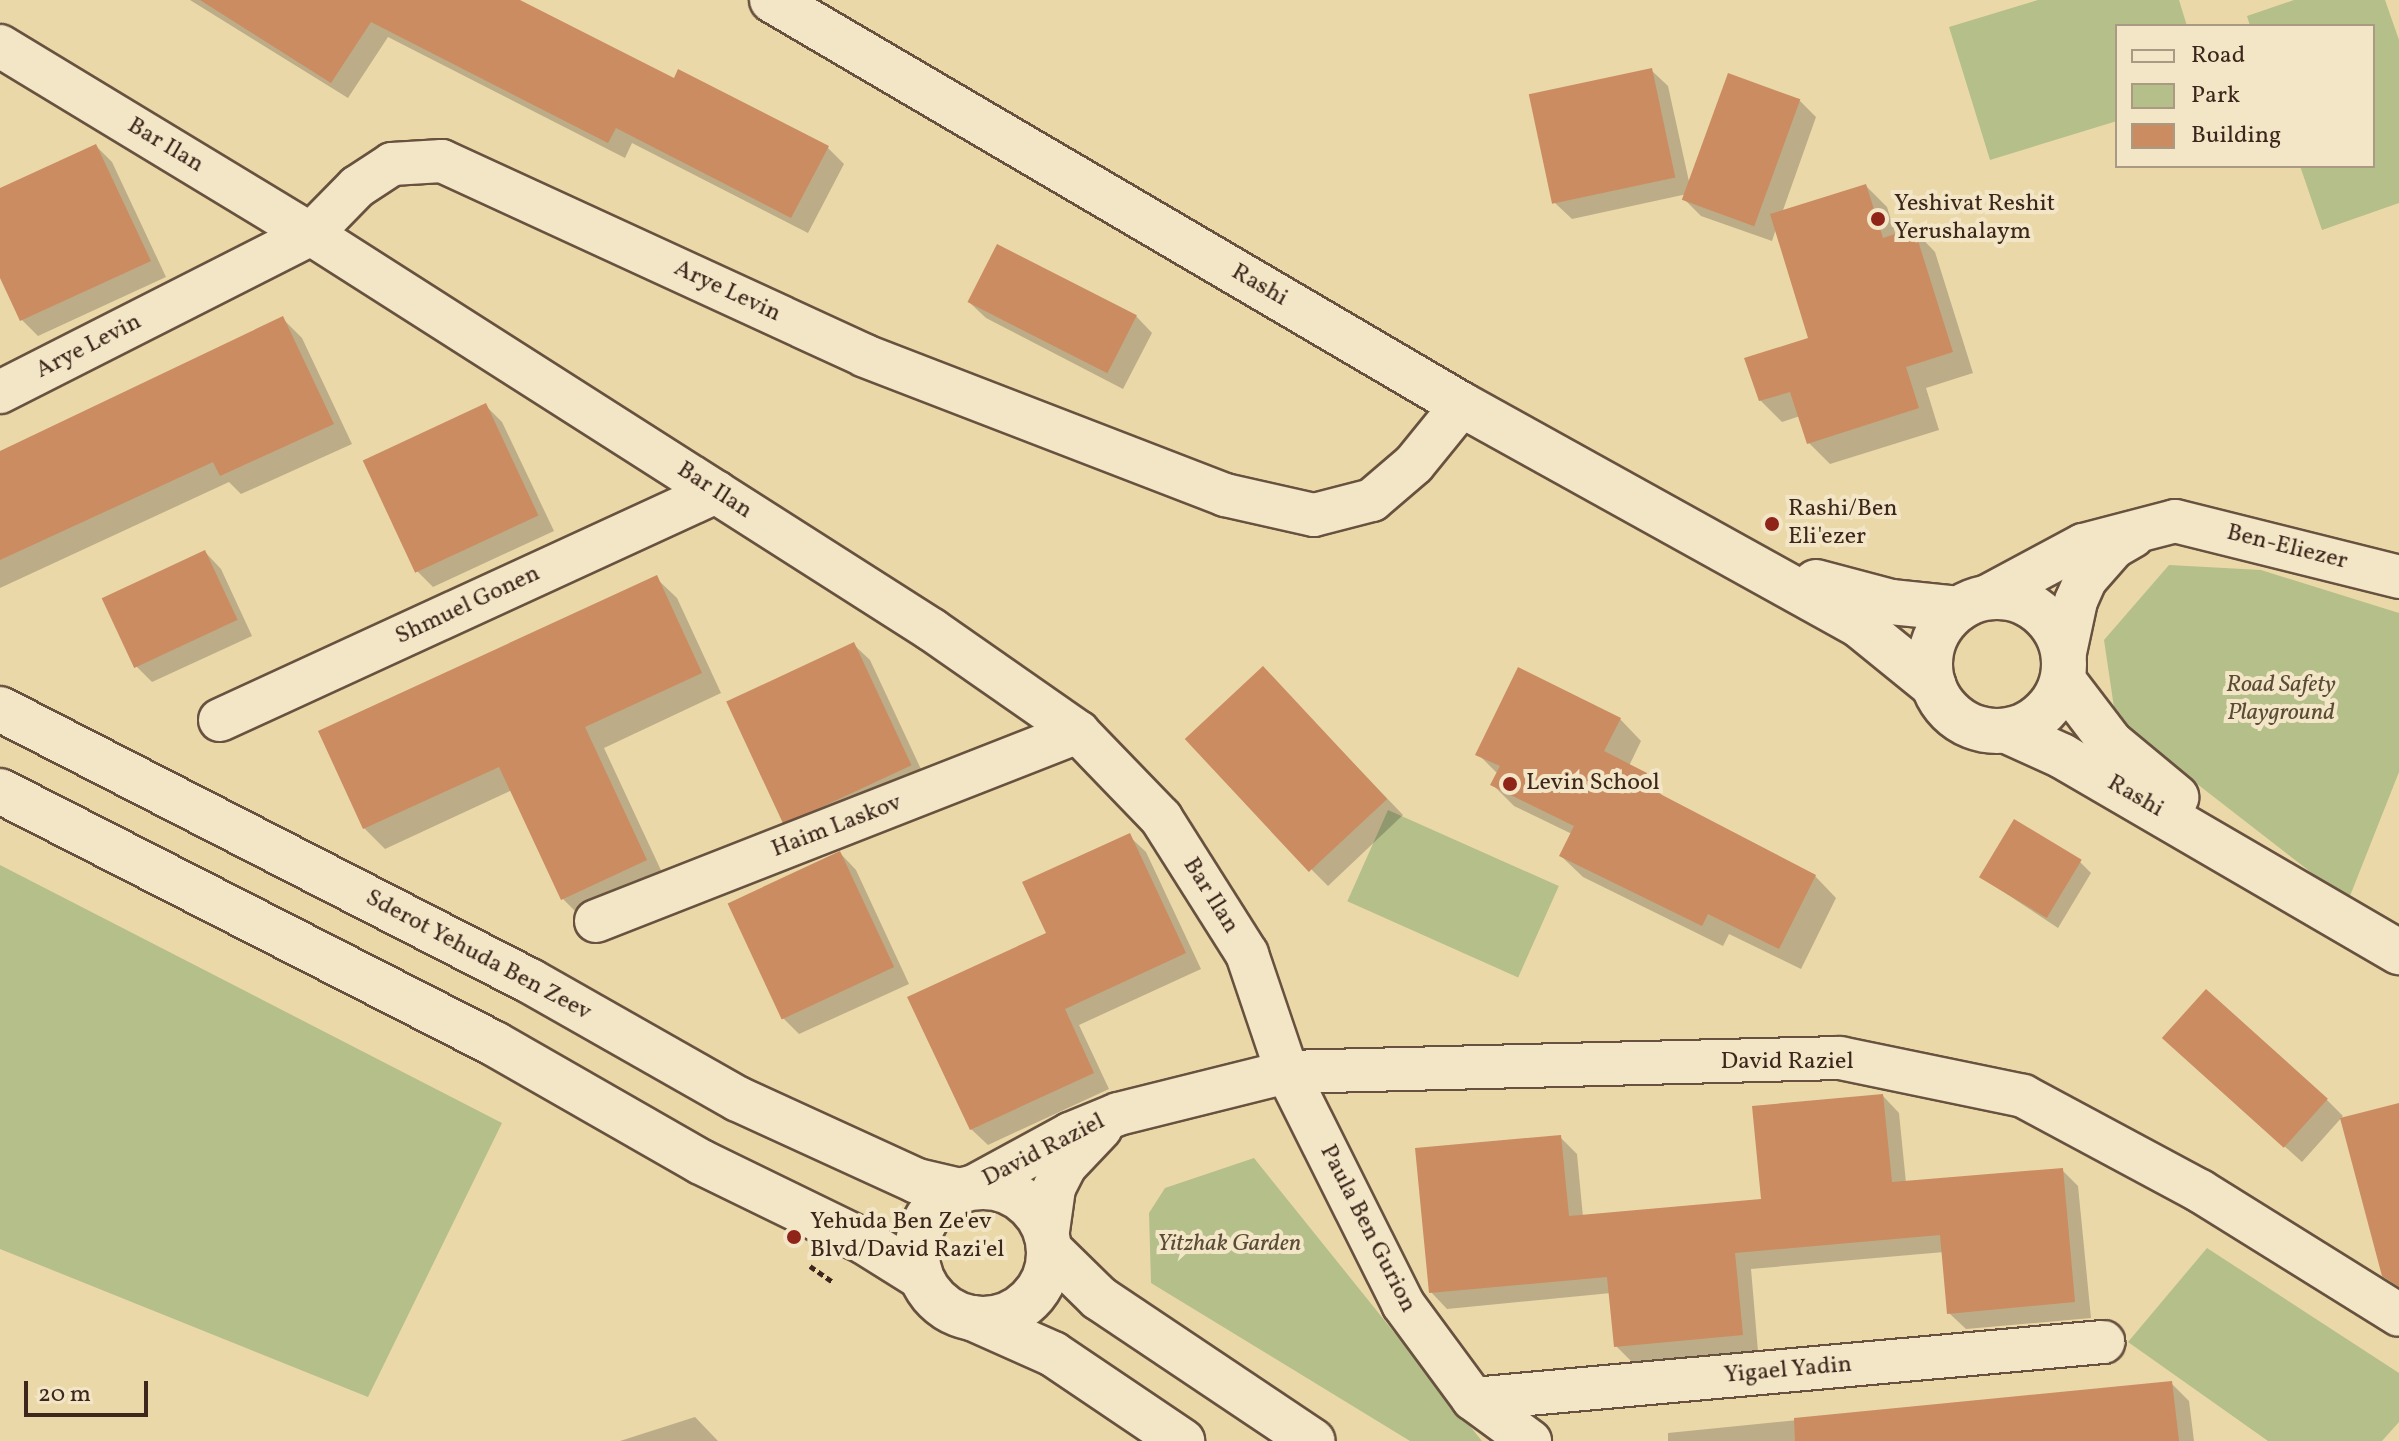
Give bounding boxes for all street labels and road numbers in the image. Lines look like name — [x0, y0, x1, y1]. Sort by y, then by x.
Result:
street label: Bar Ilan — [122, 112, 208, 180]
street label: Arye Levin — [669, 255, 785, 329]
street label: Rashi — [1226, 258, 1292, 314]
street label: Arye Levin — [31, 308, 147, 386]
street label: Bar Ilan — [671, 456, 757, 526]
street label: Ben-Eliezer — [2224, 519, 2350, 577]
street label: Shmuel Gonen — [391, 560, 545, 652]
street label: Rashi — [2102, 769, 2168, 825]
street label: Haim Laskov — [768, 789, 906, 865]
street label: Bar Ilan — [1176, 853, 1244, 939]
street label: Sderot Yehuda Ben Zeev — [360, 884, 596, 1028]
street label: David Raziel — [1720, 1049, 1854, 1077]
street label: David Raziel — [978, 1108, 1110, 1194]
street label: Paula Ben Gurion — [1312, 1140, 1422, 1318]
street label: Yigael Yadin — [1722, 1351, 1854, 1391]

